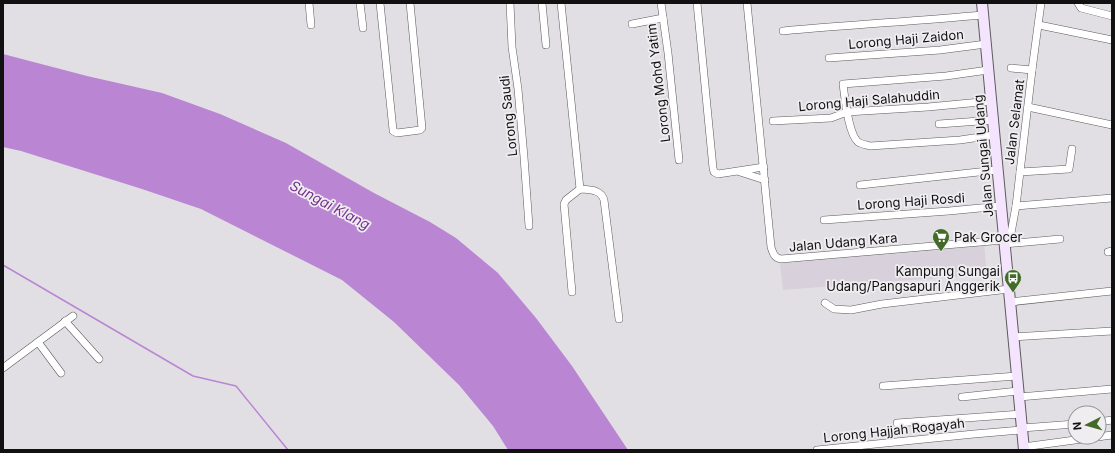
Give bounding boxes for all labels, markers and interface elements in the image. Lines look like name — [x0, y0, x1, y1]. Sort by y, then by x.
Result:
street label: Lorong Mohd Yatim — [643, 23, 673, 143]
street label: Lorong Haji Zaidon — [848, 26, 964, 52]
street label: Lorong Saudi — [496, 75, 520, 157]
street label: Jalan Selamat — [1001, 78, 1027, 166]
street label: Lorong Haji Salahuddin — [798, 86, 940, 114]
street label: Jalan Sungai Udang — [970, 94, 996, 218]
water label: Sungai Klang — [287, 176, 374, 233]
street label: Lorong Haji Rosdi — [857, 189, 965, 213]
supermarket icon: Pak Grocer — [931, 227, 951, 252]
street label: Jalan Udang Kara — [788, 229, 898, 255]
place label: Pak Grocer — [954, 229, 1023, 245]
place label: Kampung Sungai Udang/Pangsapuri Anggerik — [826, 263, 1000, 294]
bus stop icon: Kampung Sungai Udang/Pangsapuri Anggerik — [1003, 268, 1023, 293]
north arrow — [1067, 405, 1107, 445]
street label: Lorong Hajjah Rogayah — [822, 415, 966, 445]
text: N — [1070, 421, 1084, 431]

